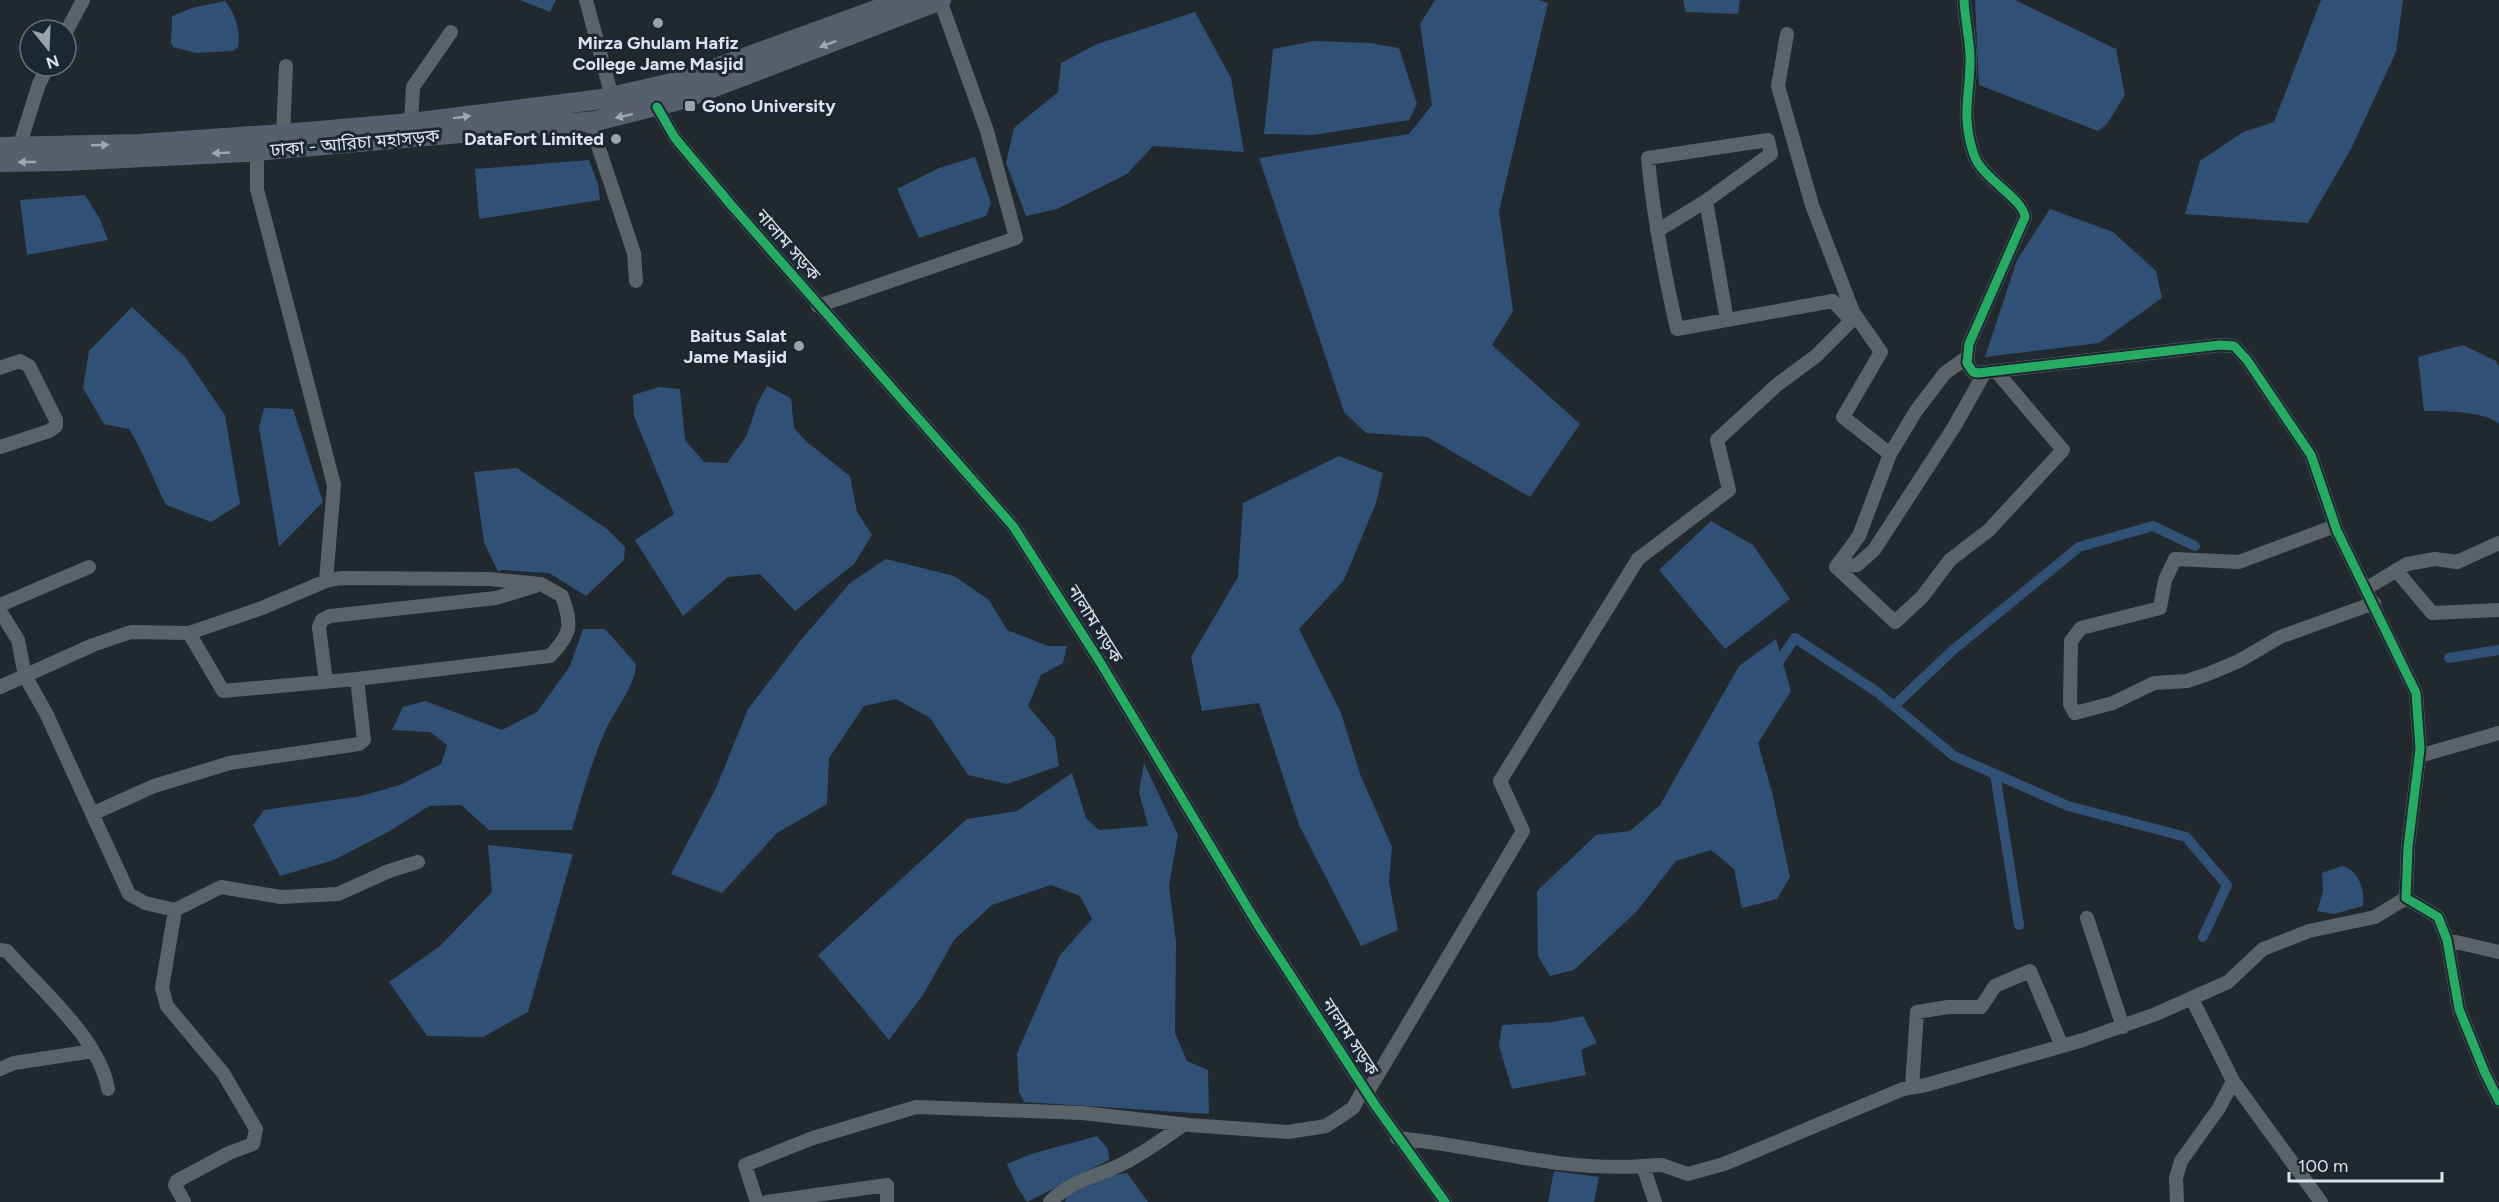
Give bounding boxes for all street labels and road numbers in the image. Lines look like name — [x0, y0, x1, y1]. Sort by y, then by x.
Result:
street label: ঢাকা - আরিচা মহাসড়ক — [269, 125, 441, 161]
street label: নালাম সড়ক — [750, 204, 825, 286]
street label: নালাম সড়ক — [1062, 580, 1128, 667]
street label: নালাম সড়ক — [1316, 993, 1383, 1080]

